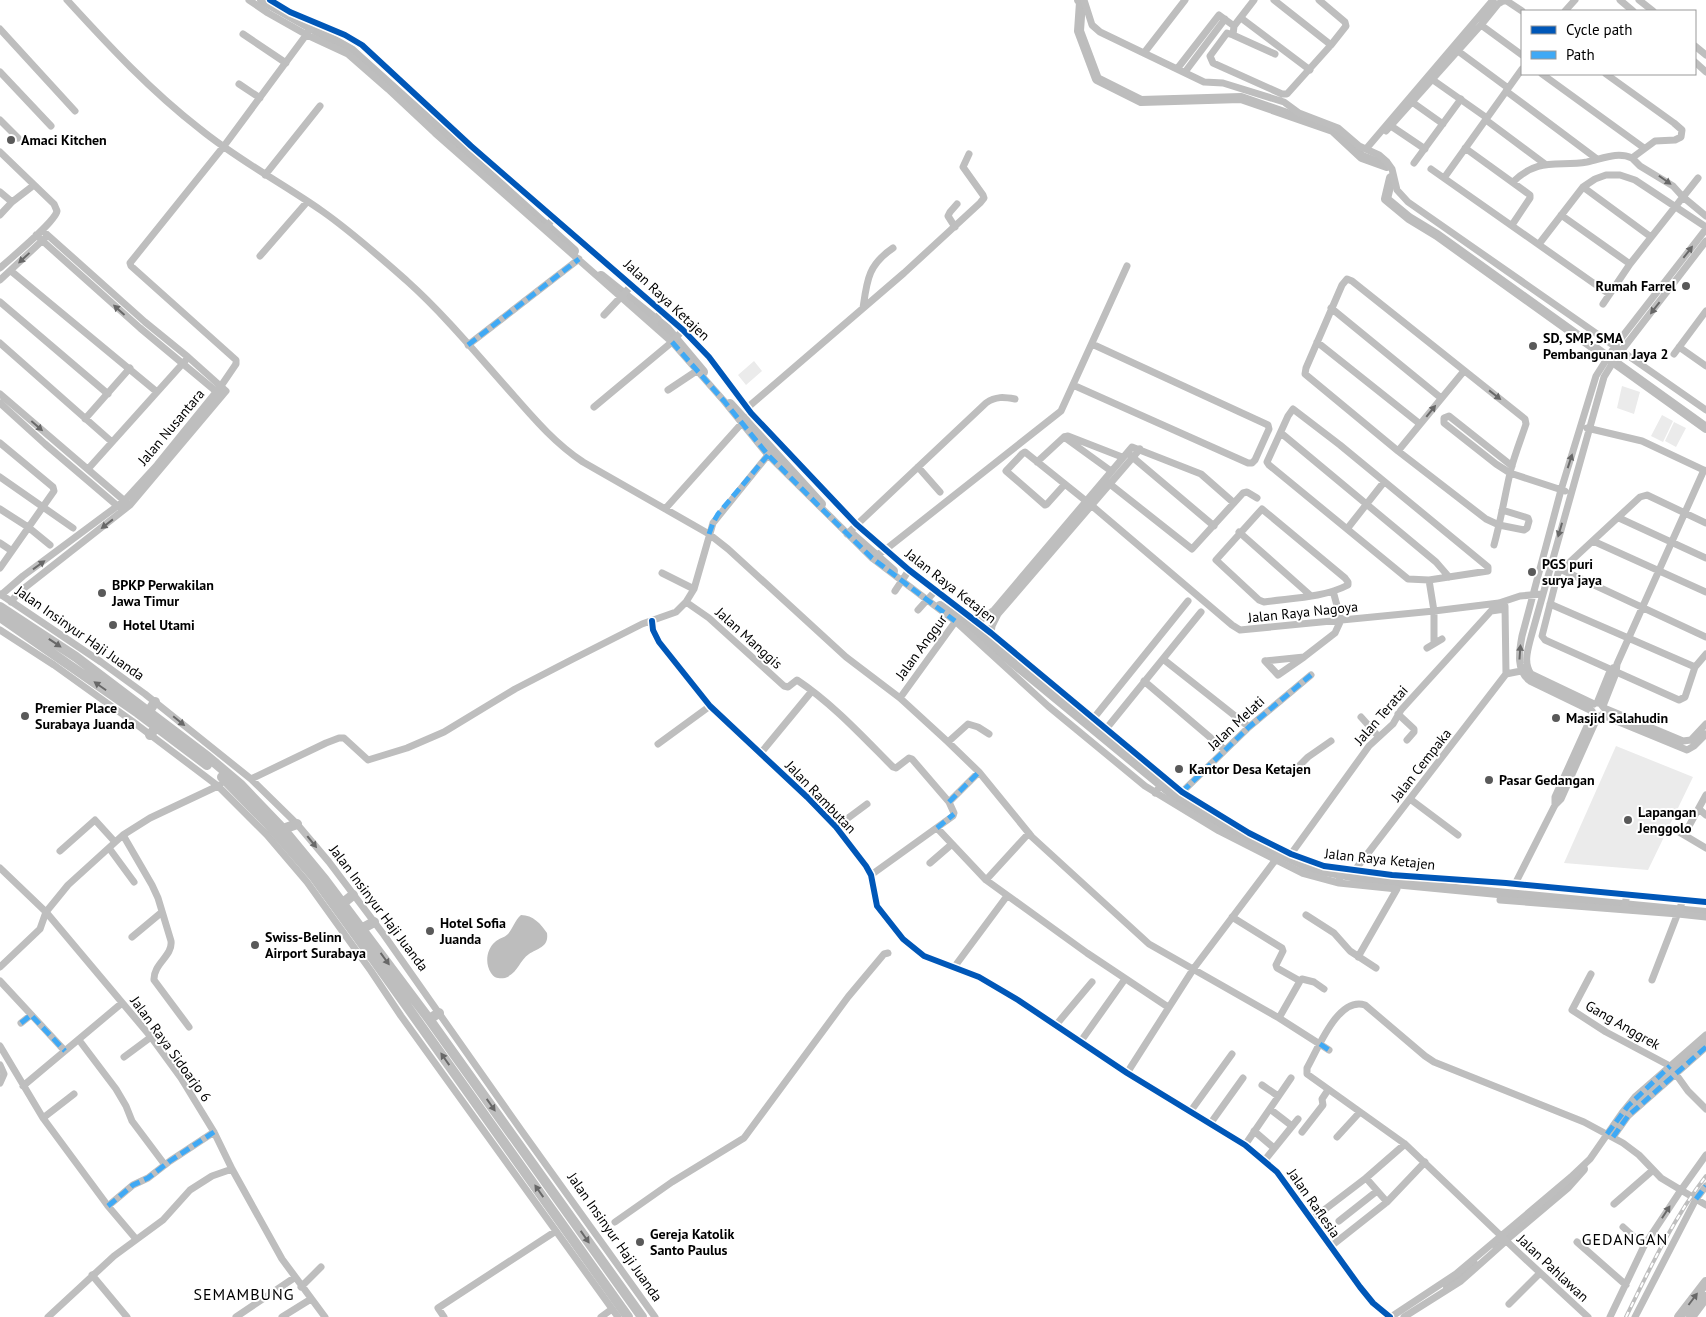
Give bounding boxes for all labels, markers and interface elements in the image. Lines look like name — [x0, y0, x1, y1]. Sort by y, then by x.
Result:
legend — [1521, 10, 1696, 75]
text: Cycle path — [1566, 20, 1632, 39]
text: Path — [1566, 45, 1595, 64]
place label: Amaci Kitchen — [21, 131, 107, 149]
marker: Amaci Kitchen — [5, 134, 17, 146]
one-way arrow — [1658, 175, 1671, 185]
one-way arrow — [1683, 246, 1694, 259]
one-way arrow — [19, 252, 31, 264]
street label: Jalan Raya Ketajen — [620, 255, 714, 344]
place label: Rumah Farrel — [1596, 277, 1677, 295]
marker: Rumah Farrel — [1680, 280, 1692, 292]
one-way arrow — [1650, 301, 1660, 315]
one-way arrow — [112, 304, 125, 315]
place label: SD, SMP, SMA Pembangunan Jaya 2 — [1543, 329, 1668, 363]
marker: SD, SMP, SMA Pembangunan Jaya 2 — [1527, 340, 1539, 352]
street label: Jalan Nusantara — [133, 385, 208, 470]
one-way arrow — [1488, 390, 1501, 401]
one-way arrow — [1425, 405, 1436, 418]
one-way arrow — [31, 420, 43, 431]
one-way arrow — [1567, 454, 1575, 469]
one-way arrow — [101, 518, 114, 529]
one-way arrow — [1556, 523, 1564, 538]
street label: Jalan Raya Ketajen — [901, 544, 1000, 627]
place label: PGS puri surya jaya — [1542, 555, 1602, 589]
one-way arrow — [32, 559, 45, 570]
marker: PGS puri surya jaya — [1526, 566, 1538, 578]
place label: BPKP Perwakilan Jawa Timur — [111, 576, 214, 610]
street label: Jalan Insinyur Haji Juanda — [11, 581, 148, 684]
marker: BPKP Perwakilan Jawa Timur — [96, 587, 108, 599]
street label: Jalan Raya Nagoya — [1246, 597, 1359, 627]
street label: Jalan Manggis — [711, 603, 786, 673]
street label: Jalan Anggur — [891, 611, 951, 684]
place label: Hotel Utami — [123, 616, 195, 634]
marker: Hotel Utami — [107, 619, 119, 631]
one-way arrow — [49, 638, 62, 648]
one-way arrow — [1516, 644, 1524, 660]
one-way arrow — [93, 681, 107, 691]
street label: Jalan Teratai — [1350, 681, 1412, 749]
street label: Jalan Melati — [1203, 692, 1268, 755]
place label: Premier Place Surabaya Juanda — [35, 699, 135, 733]
place label: Masjid Salahudin — [1566, 709, 1668, 727]
marker: Premier Place Surabaya Juanda — [19, 710, 31, 722]
marker: Masjid Salahudin — [1550, 712, 1562, 724]
one-way arrow — [172, 716, 185, 727]
street label: Jalan Cempaka — [1386, 725, 1455, 806]
street label: Jalan Rambutan — [781, 756, 860, 837]
place label: Kantor Desa Ketajen — [1189, 760, 1311, 778]
marker: Kantor Desa Ketajen — [1173, 763, 1185, 775]
place label: Pasar Gedangan — [1499, 771, 1595, 789]
marker: Pasar Gedangan — [1483, 774, 1495, 786]
place label: Lapangan Jenggolo — [1637, 803, 1696, 837]
marker: Lapangan Jenggolo — [1622, 814, 1634, 826]
one-way arrow — [307, 835, 318, 848]
street label: Jalan Insinyur Haji Juanda — [325, 841, 432, 975]
street label: Jalan Raya Ketajen — [1323, 844, 1436, 874]
place label: Hotel Sofia Juanda — [439, 914, 506, 948]
marker: Hotel Sofia Juanda — [424, 925, 436, 937]
place label: Swiss-Belinn Airport Surabaya — [265, 928, 366, 962]
marker: Swiss-Belinn Airport Surabaya — [249, 939, 261, 951]
one-way arrow — [380, 952, 390, 966]
street label: Jalan Raya Sidoarjo 6 — [126, 992, 215, 1105]
street label: Gang Anggrek — [1582, 996, 1664, 1054]
one-way arrow — [440, 1052, 450, 1066]
one-way arrow — [486, 1098, 496, 1112]
street label: Jalan Raflesia — [1283, 1164, 1344, 1241]
street label: Jalan Insinyur Haji Juanda — [563, 1168, 666, 1305]
one-way arrow — [534, 1185, 544, 1198]
one-way arrow — [1661, 1206, 1671, 1219]
place label: Gereja Katolik Santo Paulus — [650, 1225, 734, 1259]
district label: GEDANGAN — [1582, 1229, 1668, 1249]
one-way arrow — [580, 1230, 590, 1244]
street label: Jalan Pahlawan — [1513, 1230, 1593, 1306]
marker: Gereja Katolik Santo Paulus — [634, 1236, 646, 1248]
district label: SEMAMBUNG — [193, 1284, 295, 1304]
one-way arrow — [1687, 1293, 1698, 1306]

